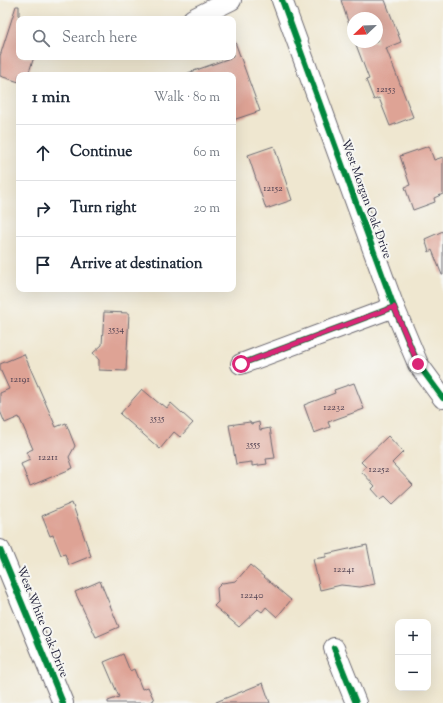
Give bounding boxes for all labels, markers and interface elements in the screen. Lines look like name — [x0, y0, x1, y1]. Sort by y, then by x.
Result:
north arrow — [347, 12, 383, 48]
search box — [16, 16, 236, 60]
icon: search — [30, 27, 52, 49]
text: Search here — [62, 28, 137, 49]
house number: 12153 — [377, 82, 395, 97]
text: 1 min — [32, 86, 70, 110]
text: Walk · 80 m — [154, 89, 220, 107]
street label: West Morgan Oak Drive — [336, 137, 396, 262]
icon: ahead — [32, 142, 54, 164]
text: Continue — [70, 142, 132, 163]
text: 60 m — [193, 144, 220, 162]
house number: 12152 — [263, 181, 283, 196]
icon: right — [32, 198, 54, 220]
text: Turn right — [70, 198, 136, 219]
text: 20 m — [194, 200, 220, 218]
icon: arrive — [32, 254, 54, 276]
text: Arrive at destination — [70, 254, 203, 275]
house number: 3534 — [108, 322, 124, 337]
route start — [232, 355, 250, 373]
route end — [409, 355, 427, 373]
house number: 12191 — [10, 372, 30, 387]
house number: 12232 — [323, 400, 345, 415]
house number: 3535 — [150, 411, 165, 426]
house number: 3555 — [246, 437, 261, 452]
house number: 12211 — [38, 450, 58, 465]
house number: 12252 — [369, 462, 390, 477]
house number: 12241 — [333, 562, 355, 577]
street label: West White Oak Drive — [11, 564, 73, 681]
house number: 12240 — [241, 588, 264, 603]
map controls — [395, 619, 431, 691]
button: + — [395, 619, 431, 655]
button: − — [395, 655, 431, 691]

